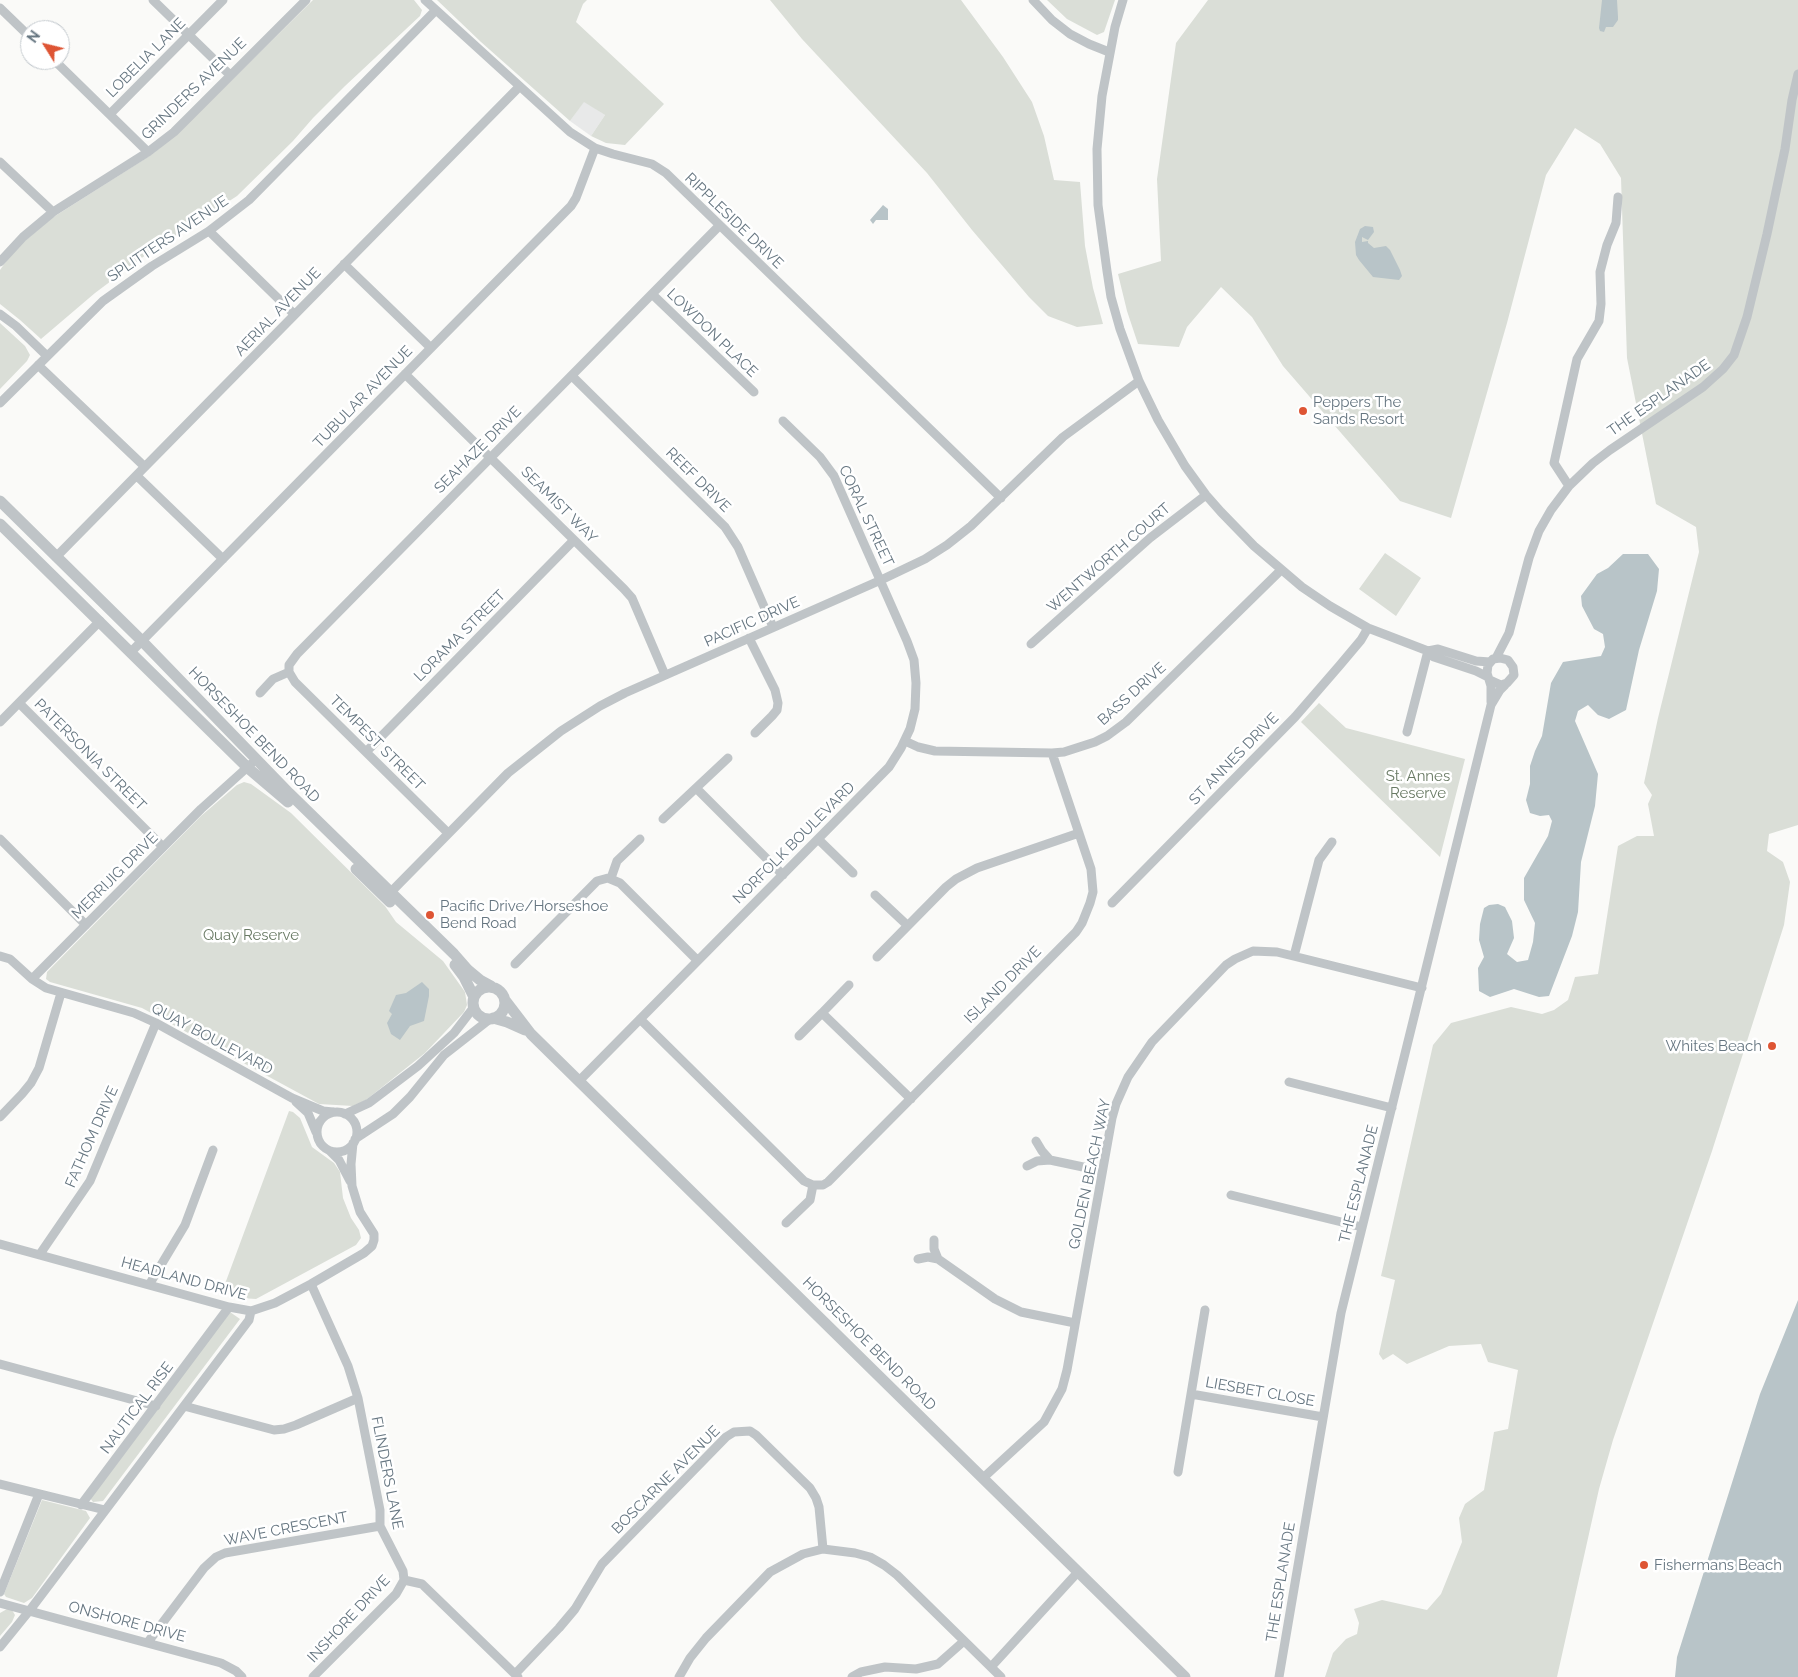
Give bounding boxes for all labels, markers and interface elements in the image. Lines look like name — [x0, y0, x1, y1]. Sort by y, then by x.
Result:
street label: LOBELIA LANE — [103, 15, 189, 101]
north arrow — [20, 20, 70, 70]
text: N — [24, 28, 43, 46]
street label: GRINDERS AVENUE — [138, 34, 250, 144]
street label: RIPPLESIDE DRIVE — [681, 169, 787, 273]
street label: SPLITTERS AVENUE — [104, 192, 232, 286]
street label: AERIAL AVENUE — [231, 264, 325, 360]
street label: LOWDON PLACE — [663, 285, 761, 381]
street label: TUBULAR AVENUE — [310, 342, 416, 452]
street label: THE ESPLANADE — [1604, 356, 1714, 440]
place label: Peppers The Sands Resort — [1313, 393, 1404, 428]
street label: SEAHAZE DRIVE — [431, 403, 525, 497]
marker: Peppers The Sands Resort — [1297, 405, 1309, 417]
street label: REEF DRIVE — [662, 444, 734, 516]
street label: SEAMIST WAY — [517, 463, 601, 547]
street label: CORAL STREET — [835, 463, 897, 569]
street label: WENTWORTH COURT — [1044, 500, 1174, 616]
street label: LORAMA STREET — [410, 586, 510, 686]
street label: PACIFIC DRIVE — [701, 593, 803, 651]
street label: BASS DRIVE — [1094, 659, 1170, 729]
street label: HORSESHOE BEND ROAD — [184, 663, 324, 807]
street label: TEMPEST STREET — [326, 692, 428, 794]
street label: PATERSONIA STREET — [30, 695, 150, 815]
street label: ST ANNES DRIVE — [1186, 709, 1282, 809]
park label: St. Annes Reserve — [1386, 767, 1450, 802]
street label: NORFOLK BOULEVARD — [729, 778, 859, 908]
street label: MERRIJIG DRIVE — [68, 829, 162, 923]
place label: Pacific Drive/Horseshoe Bend Road — [440, 897, 608, 932]
marker: Pacific Drive/Horseshoe Bend Road — [424, 909, 436, 921]
park label: Quay Reserve — [203, 926, 299, 944]
street label: ISLAND DRIVE — [961, 943, 1045, 1027]
street label: QUAY BOULEVARD — [148, 999, 276, 1079]
place label: Whites Beach — [1666, 1037, 1762, 1055]
marker: Whites Beach — [1766, 1040, 1778, 1052]
street label: FATHOM DRIVE — [62, 1084, 122, 1190]
street label: GOLDEN BEACH WAY — [1065, 1097, 1115, 1251]
street label: THE ESPLANADE — [1336, 1123, 1382, 1245]
street label: HEADLAND DRIVE — [119, 1254, 249, 1304]
street label: HORSESHOE BEND ROAD — [798, 1273, 940, 1415]
street label: NAUTICAL RISE — [97, 1359, 177, 1457]
street label: LIESBET CLOSE — [1204, 1374, 1316, 1410]
street label: FLINDERS LANE — [367, 1415, 407, 1531]
street label: BOSCARNE AVENUE — [608, 1422, 724, 1538]
street label: WAVE CRESCENT — [223, 1508, 349, 1550]
street label: THE ESPLANADE — [1263, 1521, 1299, 1643]
place label: Fishermans Beach — [1654, 1556, 1782, 1574]
marker: Fishermans Beach — [1638, 1559, 1650, 1571]
street label: INSHORE DRIVE — [304, 1572, 394, 1666]
street label: ONSHORE DRIVE — [66, 1598, 188, 1646]

